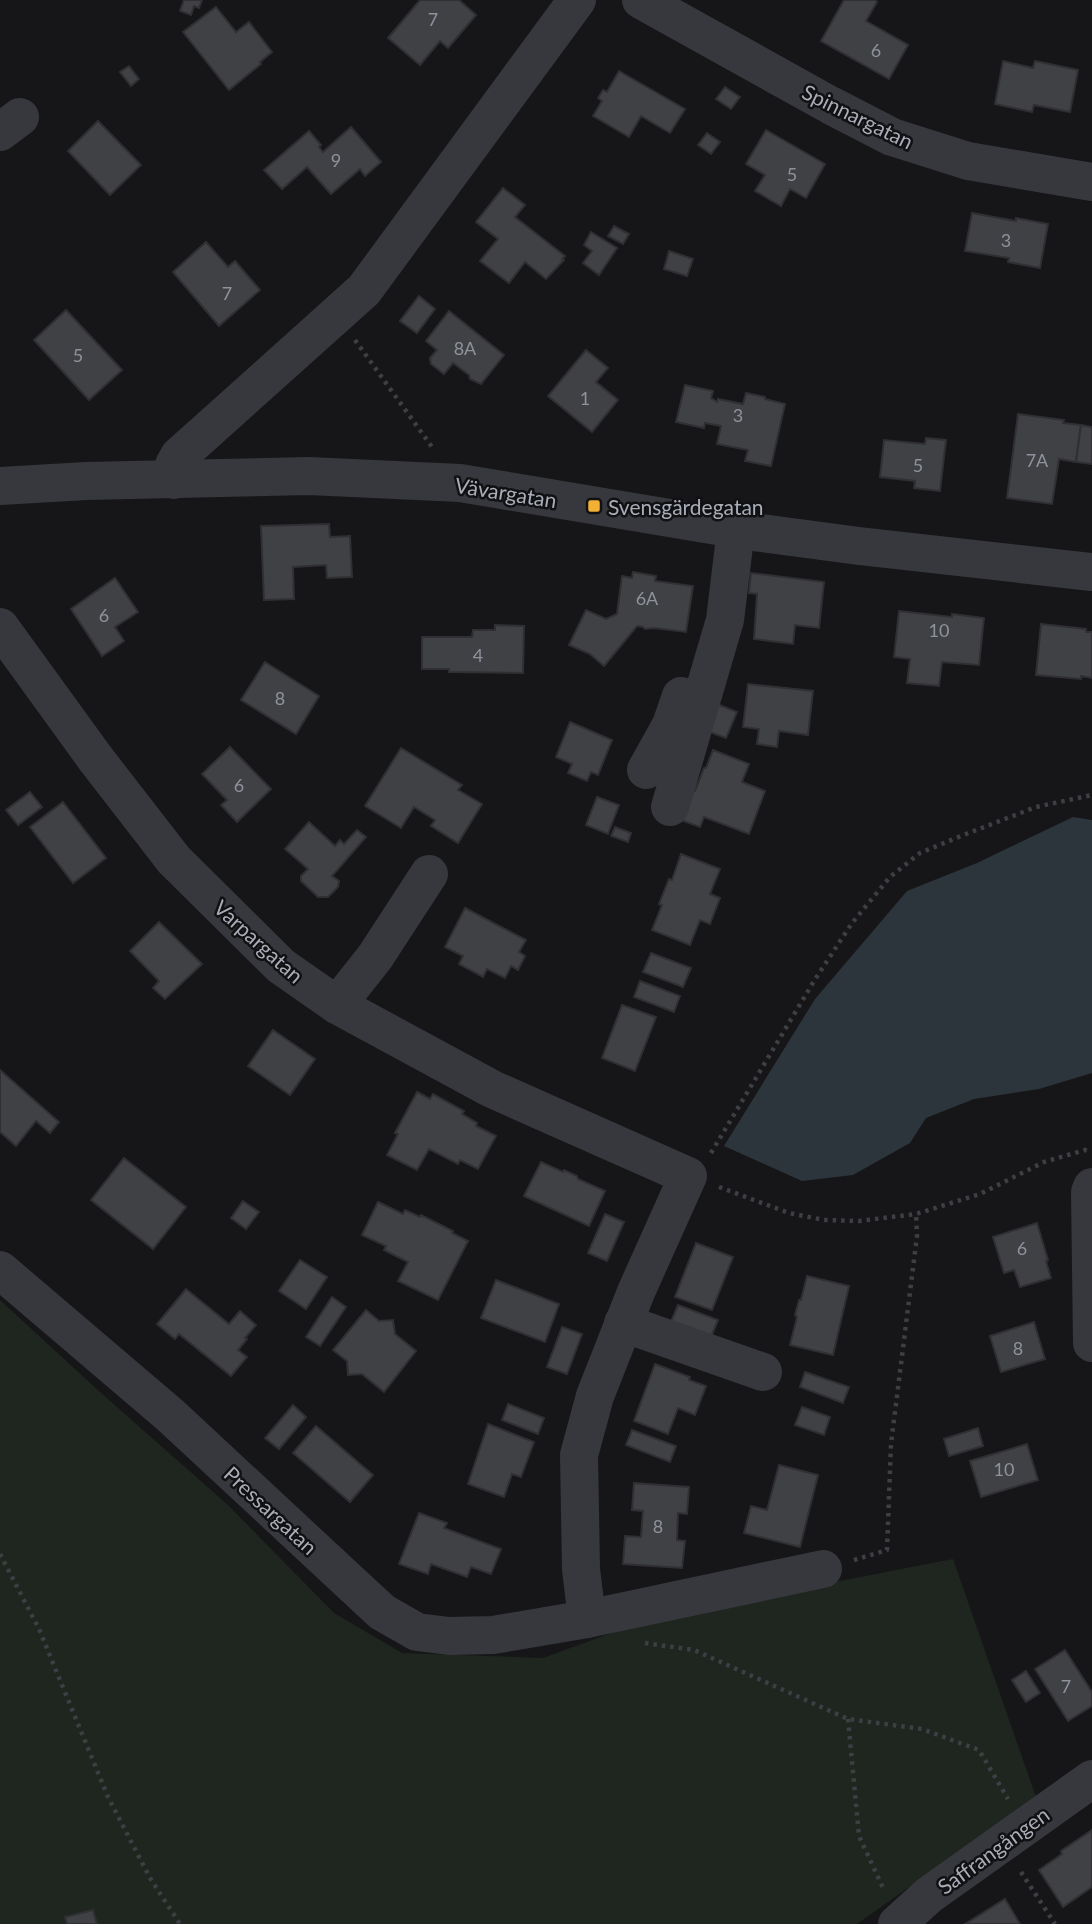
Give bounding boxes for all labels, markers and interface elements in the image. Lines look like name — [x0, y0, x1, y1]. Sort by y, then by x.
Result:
house number: 7 — [428, 8, 438, 30]
house number: 6 — [871, 39, 881, 61]
street label: Spinnargatan — [799, 78, 917, 154]
house number: 9 — [331, 149, 341, 171]
house number: 5 — [787, 163, 797, 185]
house number: 3 — [1001, 229, 1011, 251]
house number: 7 — [222, 282, 232, 304]
house number: 8A — [454, 337, 477, 359]
house number: 5 — [73, 344, 83, 366]
house number: 1 — [580, 387, 590, 409]
house number: 3 — [733, 404, 743, 426]
house number: 7A — [1026, 449, 1049, 471]
house number: 5 — [913, 454, 923, 476]
street label: Vävargatan — [453, 472, 559, 512]
place label: Svensgärdegatan — [608, 494, 764, 519]
marker: Svensgärdegatan — [586, 498, 602, 514]
house number: 6A — [636, 587, 659, 609]
house number: 6 — [99, 604, 109, 626]
house number: 10 — [929, 619, 949, 641]
house number: 4 — [473, 644, 483, 666]
house number: 8 — [275, 687, 285, 709]
house number: 6 — [234, 774, 244, 796]
street label: Varpargatan — [209, 894, 309, 988]
house number: 6 — [1017, 1237, 1027, 1259]
house number: 8 — [1013, 1337, 1023, 1359]
house number: 10 — [994, 1458, 1014, 1480]
street label: Pressargatan — [219, 1461, 323, 1559]
house number: 8 — [653, 1515, 663, 1537]
house number: 7 — [1061, 1675, 1071, 1697]
street label: Saffrangången — [932, 1801, 1054, 1899]

